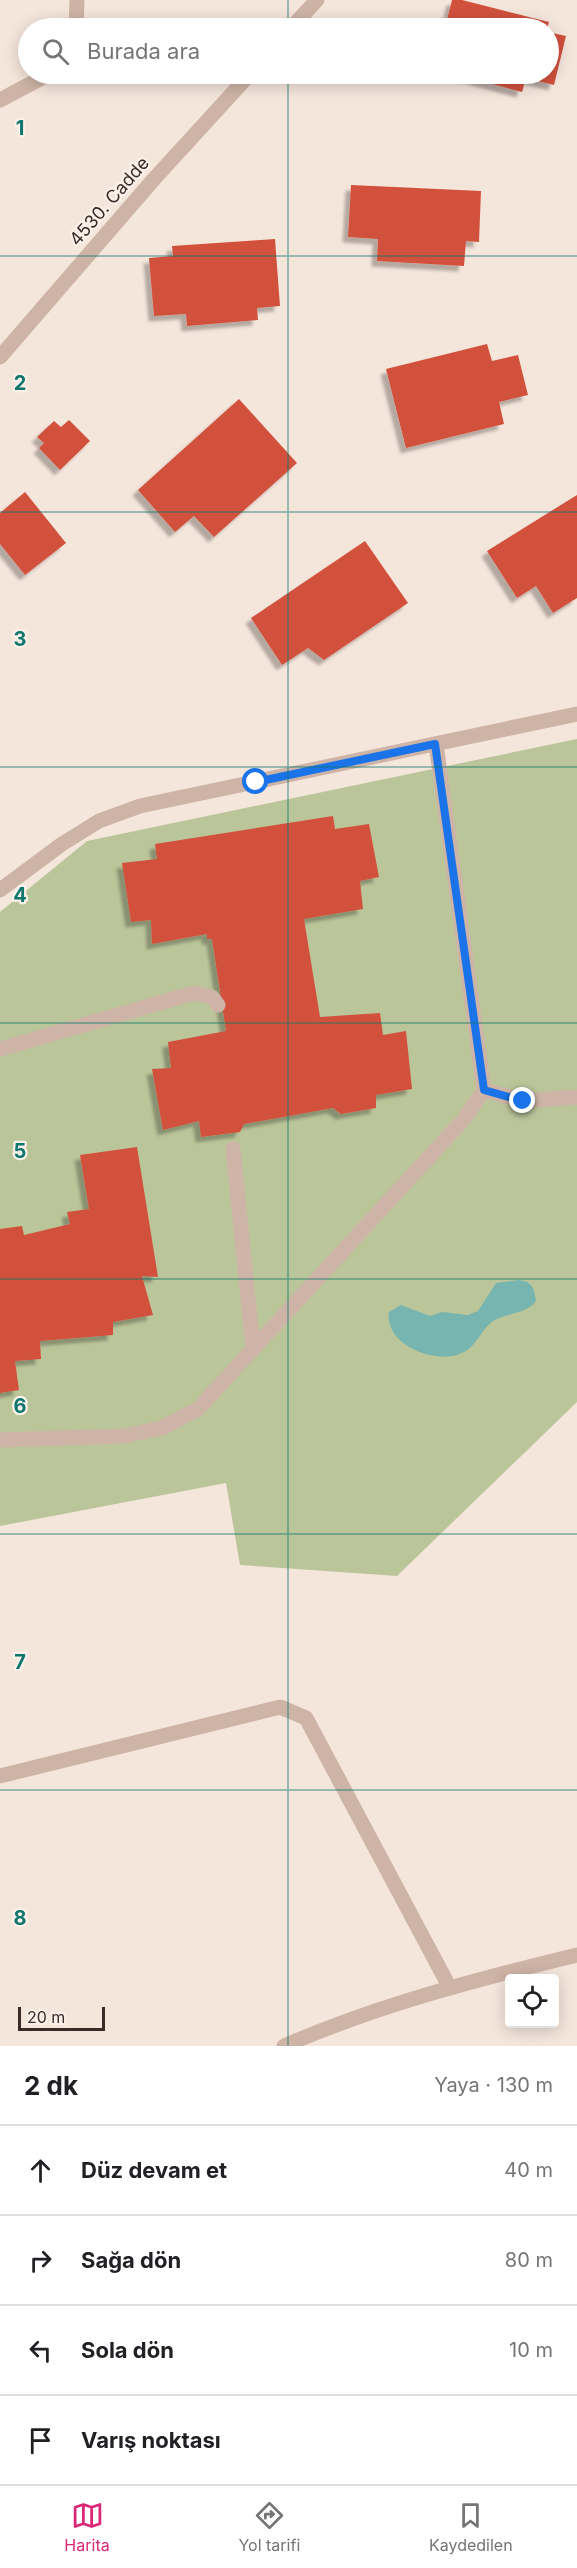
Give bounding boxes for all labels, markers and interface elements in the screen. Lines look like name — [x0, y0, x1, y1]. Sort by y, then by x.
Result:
search box — [18, 18, 559, 84]
icon: search — [39, 35, 72, 68]
text: Burada ara — [87, 38, 200, 64]
text: 1 — [16, 116, 24, 140]
street label: 4530. Cadde — [65, 152, 153, 250]
text: 2 — [14, 371, 26, 395]
text: 3 — [14, 627, 26, 651]
route start — [242, 768, 268, 794]
text: 4 — [13, 883, 27, 907]
route end — [509, 1087, 535, 1113]
text: 5 — [14, 1139, 26, 1163]
text: 6 — [14, 1394, 27, 1418]
text: 7 — [14, 1650, 26, 1674]
text: 8 — [13, 1906, 27, 1930]
map controls — [505, 1974, 559, 2028]
button: locate — [505, 1974, 559, 2028]
scale bar — [18, 2004, 105, 2032]
text: 20 m — [27, 2007, 65, 2027]
text: 2 dk — [24, 2070, 78, 2101]
text: Yaya · 130 m — [434, 2073, 553, 2097]
icon: ahead — [24, 2154, 57, 2187]
text: Düz devam et — [81, 2157, 227, 2183]
text: 40 m — [504, 2158, 553, 2182]
icon: right — [24, 2244, 57, 2277]
text: Sağa dön — [81, 2247, 181, 2273]
text: 80 m — [505, 2248, 553, 2272]
icon: left — [24, 2334, 57, 2367]
text: Sola dön — [81, 2337, 174, 2363]
text: 10 m — [509, 2338, 553, 2362]
icon: arrive — [24, 2424, 57, 2457]
text: Varış noktası — [81, 2427, 221, 2453]
tab: Harita — [64, 2499, 110, 2555]
tab: Yol tarifi — [238, 2499, 300, 2555]
tab: Kaydedilen — [429, 2499, 513, 2555]

